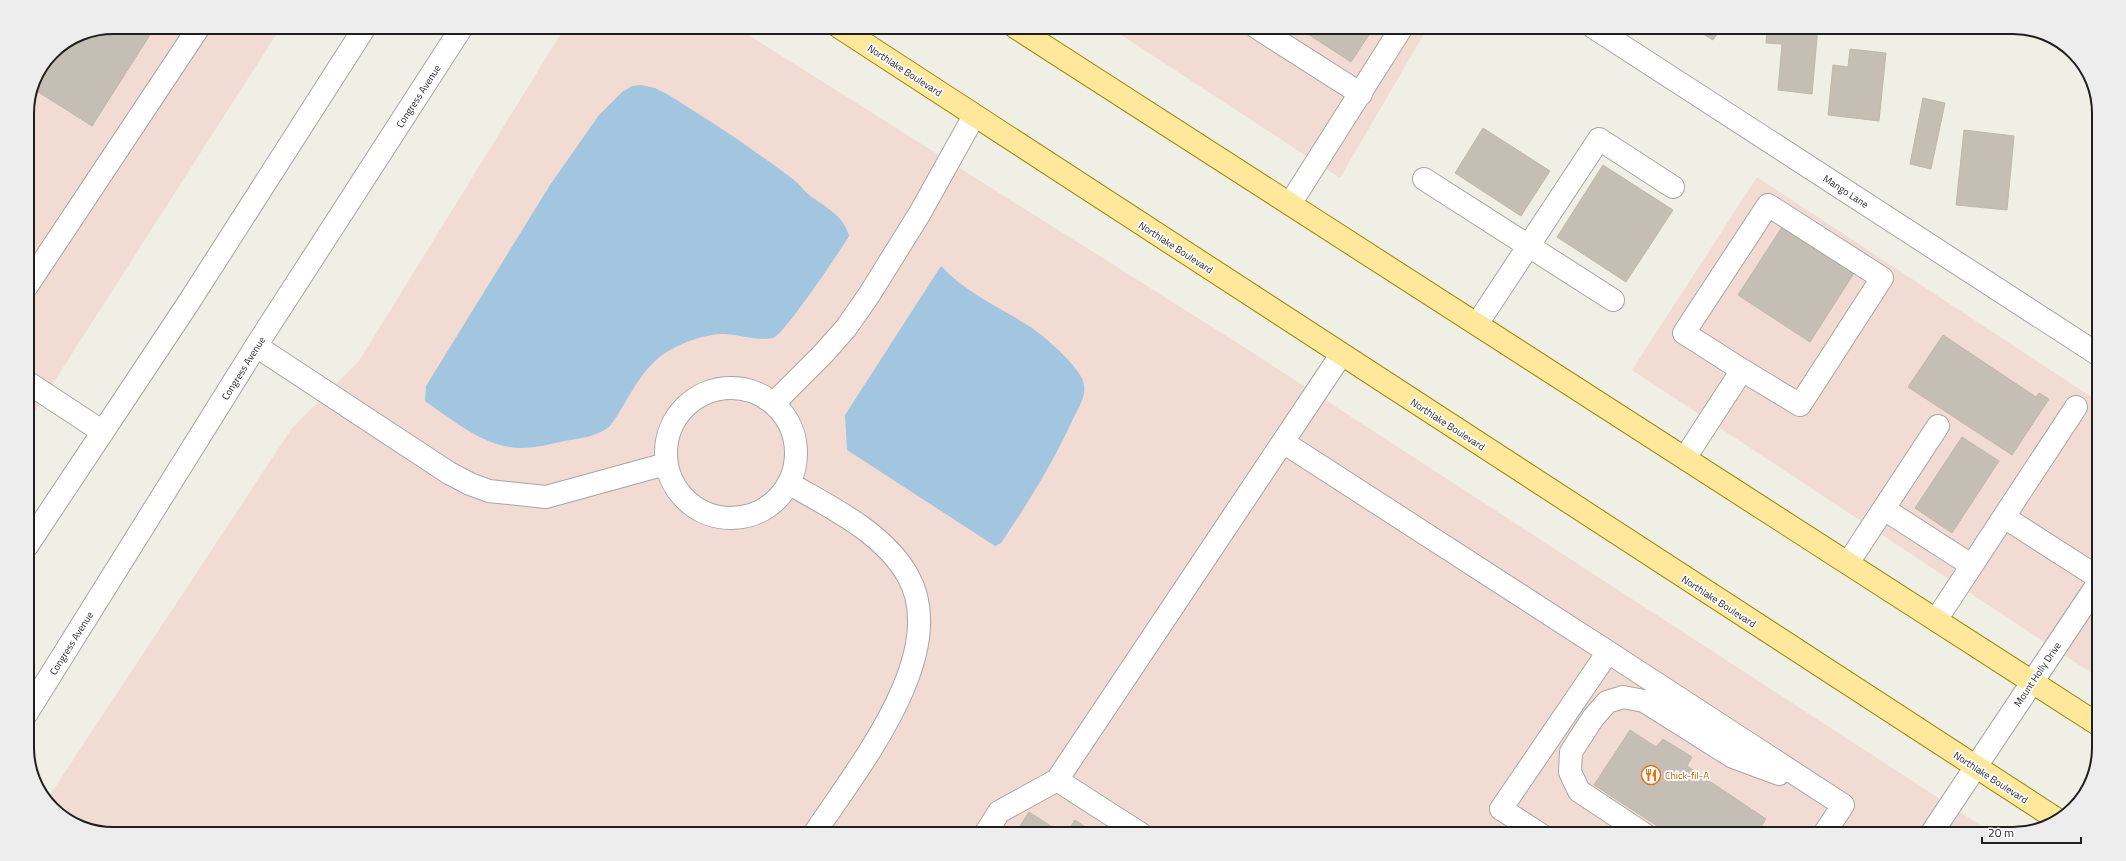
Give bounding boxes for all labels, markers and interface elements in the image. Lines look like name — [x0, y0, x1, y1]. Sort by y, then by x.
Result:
street label: Northlake Boulevard — [865, 41, 945, 100]
street label: Congress Avenue — [392, 62, 444, 131]
street label: Mango Lane — [1820, 171, 1871, 212]
street label: Northlake Boulevard — [1136, 218, 1216, 277]
street label: Congress Avenue — [218, 334, 269, 403]
street label: Northlake Boulevard — [1408, 395, 1488, 454]
street label: Northlake Boulevard — [1679, 572, 1759, 631]
street label: Congress Avenue — [46, 609, 97, 678]
street label: Mount Holly Drive — [2010, 639, 2065, 710]
street label: Northlake Boulevard — [1951, 748, 2031, 807]
restaurant icon: Chick-fil-A — [1640, 764, 1662, 786]
place label: Chick-fil-A — [1665, 768, 1709, 783]
scale bar — [1982, 819, 2081, 845]
text: 20 m — [1988, 823, 2014, 842]

